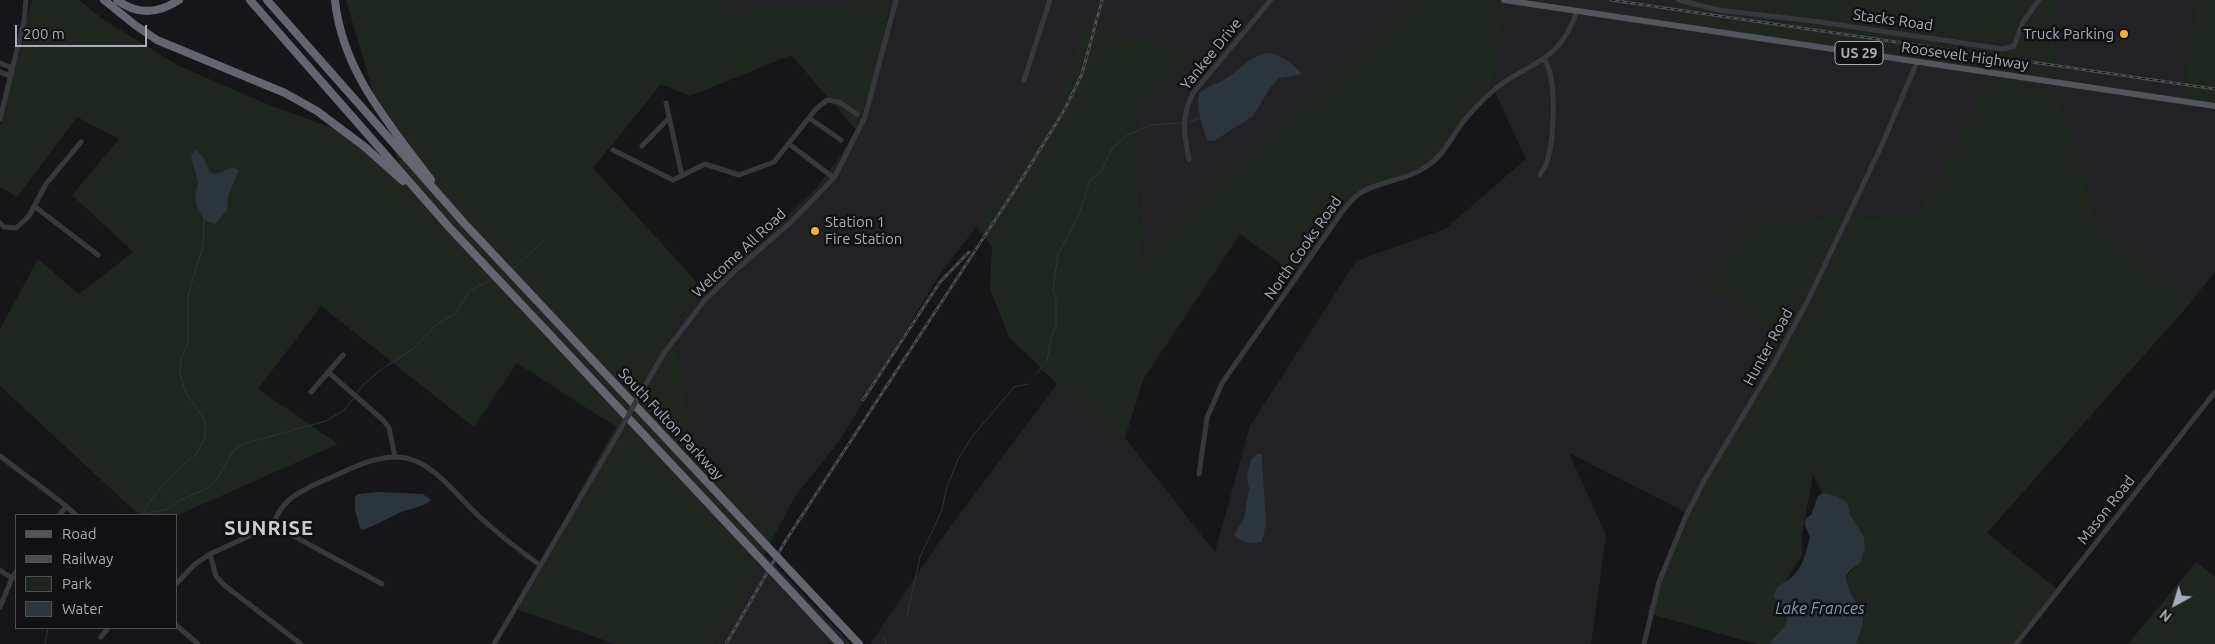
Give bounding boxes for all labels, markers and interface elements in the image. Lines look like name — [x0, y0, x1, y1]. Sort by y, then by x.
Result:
street label: Stacks Road — [1852, 5, 1934, 35]
street label: Yankee Drive — [1177, 14, 1245, 94]
scale bar — [18, 15, 150, 47]
text: 200 m — [23, 25, 65, 42]
place label: Truck Parking — [2023, 25, 2114, 43]
marker: Truck Parking — [2118, 28, 2130, 40]
street label: Roosevelt Highway — [1900, 38, 2030, 74]
road number: US 29 — [1835, 42, 1883, 64]
street label: North Cooks Road — [1261, 193, 1345, 303]
street label: Welcome All Road — [688, 205, 790, 301]
place label: Station 1 Fire Station — [825, 213, 902, 248]
marker: Station 1 Fire Station — [809, 225, 821, 237]
street label: Hunter Road — [1739, 305, 1797, 389]
street label: South Fulton Parkway — [615, 364, 727, 484]
street label: Mason Road — [2073, 472, 2139, 548]
legend — [15, 514, 178, 629]
district label: SUNRISE — [223, 516, 315, 540]
text: Road — [62, 525, 97, 542]
text: Railway — [62, 550, 113, 567]
text: Park — [62, 575, 92, 592]
north arrow — [2150, 579, 2200, 629]
water label: Lake Frances — [1775, 599, 1865, 619]
text: Water — [62, 600, 103, 617]
text: N — [2156, 606, 2175, 625]

